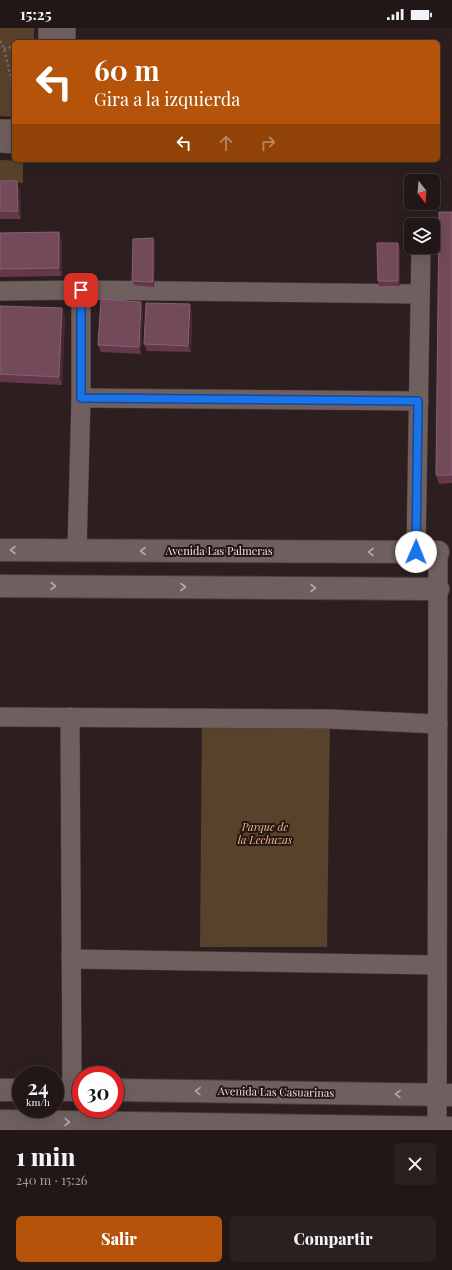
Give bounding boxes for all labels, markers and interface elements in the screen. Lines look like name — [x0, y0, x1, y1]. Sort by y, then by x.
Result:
text: 15:25 — [20, 4, 52, 24]
text: 60 m — [94, 51, 160, 88]
icon: left — [28, 56, 80, 108]
text: Gira a la izquierda — [94, 87, 240, 111]
icon: left — [173, 132, 195, 154]
icon: ahead — [215, 132, 237, 154]
icon: right — [257, 132, 279, 154]
north arrow — [404, 174, 440, 210]
map controls — [404, 174, 440, 254]
button: layers — [404, 218, 440, 254]
pin — [64, 273, 98, 307]
icon: arrive — [70, 279, 92, 301]
position arrow — [395, 531, 437, 573]
street label: Avenida Las Palmeras — [164, 543, 273, 558]
one-way arrow — [10, 546, 16, 554]
one-way arrow — [140, 547, 146, 555]
one-way arrow — [368, 548, 374, 556]
one-way arrow — [50, 582, 56, 591]
one-way arrow — [180, 583, 186, 591]
one-way arrow — [310, 584, 316, 592]
park label: Parque de la Lechuzas — [238, 819, 293, 847]
speed limit sign: 30 — [72, 1066, 124, 1118]
text: 24 — [27, 1073, 49, 1100]
street label: Avenida Las Casuarinas — [217, 1083, 334, 1100]
one-way arrow — [195, 1087, 201, 1095]
one-way arrow — [395, 1090, 401, 1098]
text: km/h — [26, 1095, 50, 1109]
one-way arrow — [64, 1118, 70, 1126]
text: 1 min — [16, 1140, 75, 1172]
button: close — [394, 1143, 436, 1185]
text: 240 m · 15:26 — [16, 1171, 88, 1188]
button: Salir — [16, 1216, 222, 1262]
button: Compartir — [230, 1216, 436, 1262]

